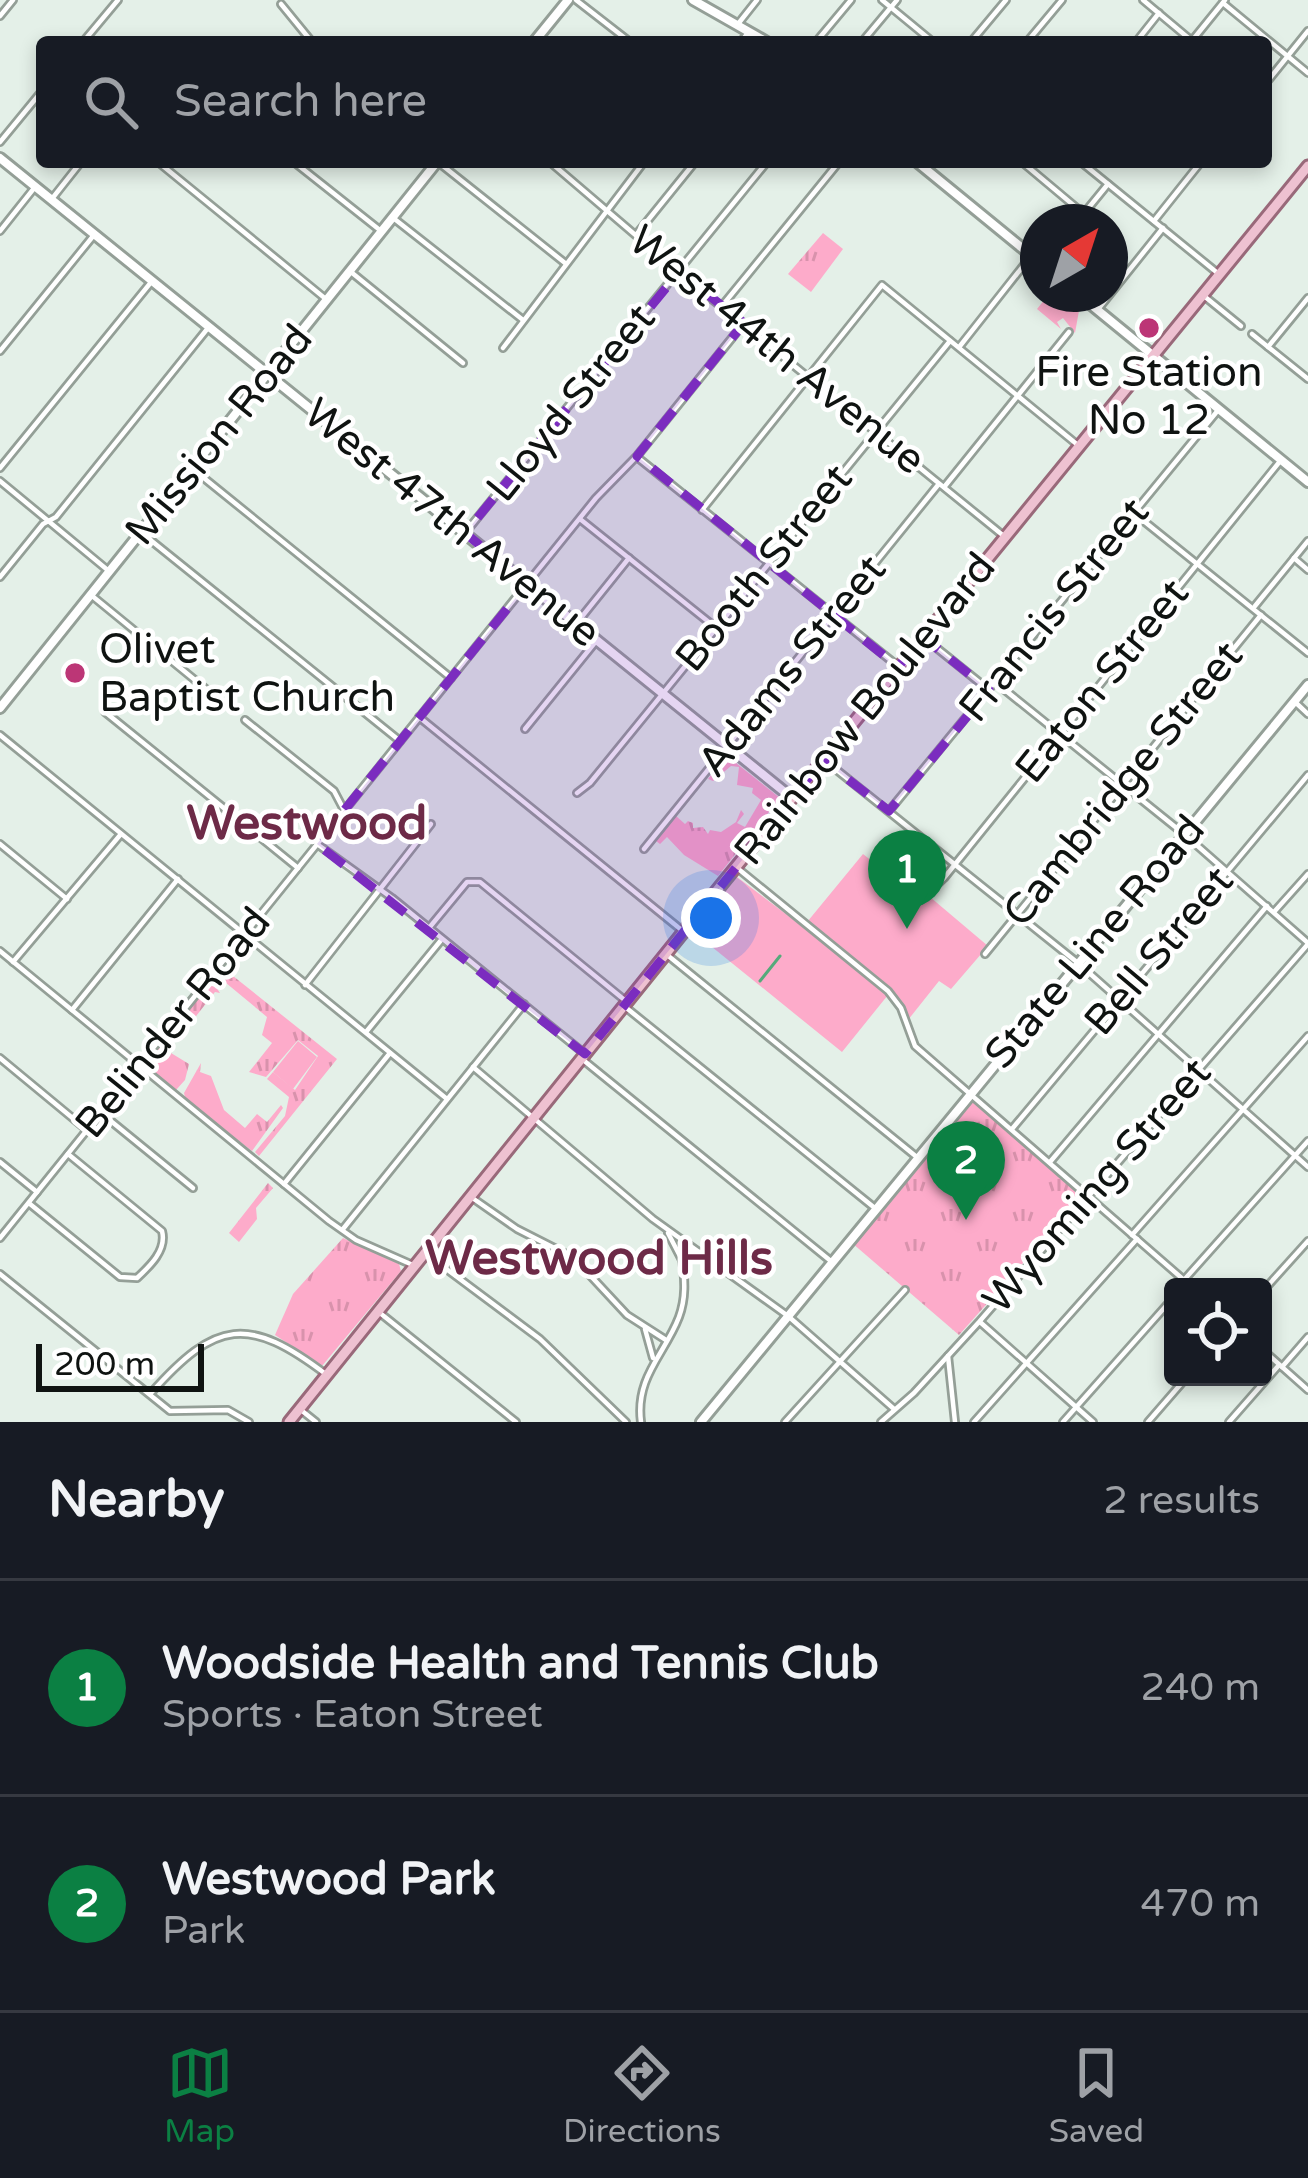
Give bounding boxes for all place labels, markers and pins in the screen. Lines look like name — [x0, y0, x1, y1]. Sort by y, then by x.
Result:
marker: Fire Station No 12 — [1136, 315, 1162, 341]
place label: Fire Station No 12 — [1035, 347, 1263, 446]
place label: Olivet Baptist Church — [99, 624, 395, 723]
marker: Olivet Baptist Church — [62, 660, 88, 686]
pin: 1 — [868, 830, 946, 929]
pin: 2 — [927, 1121, 1005, 1220]

